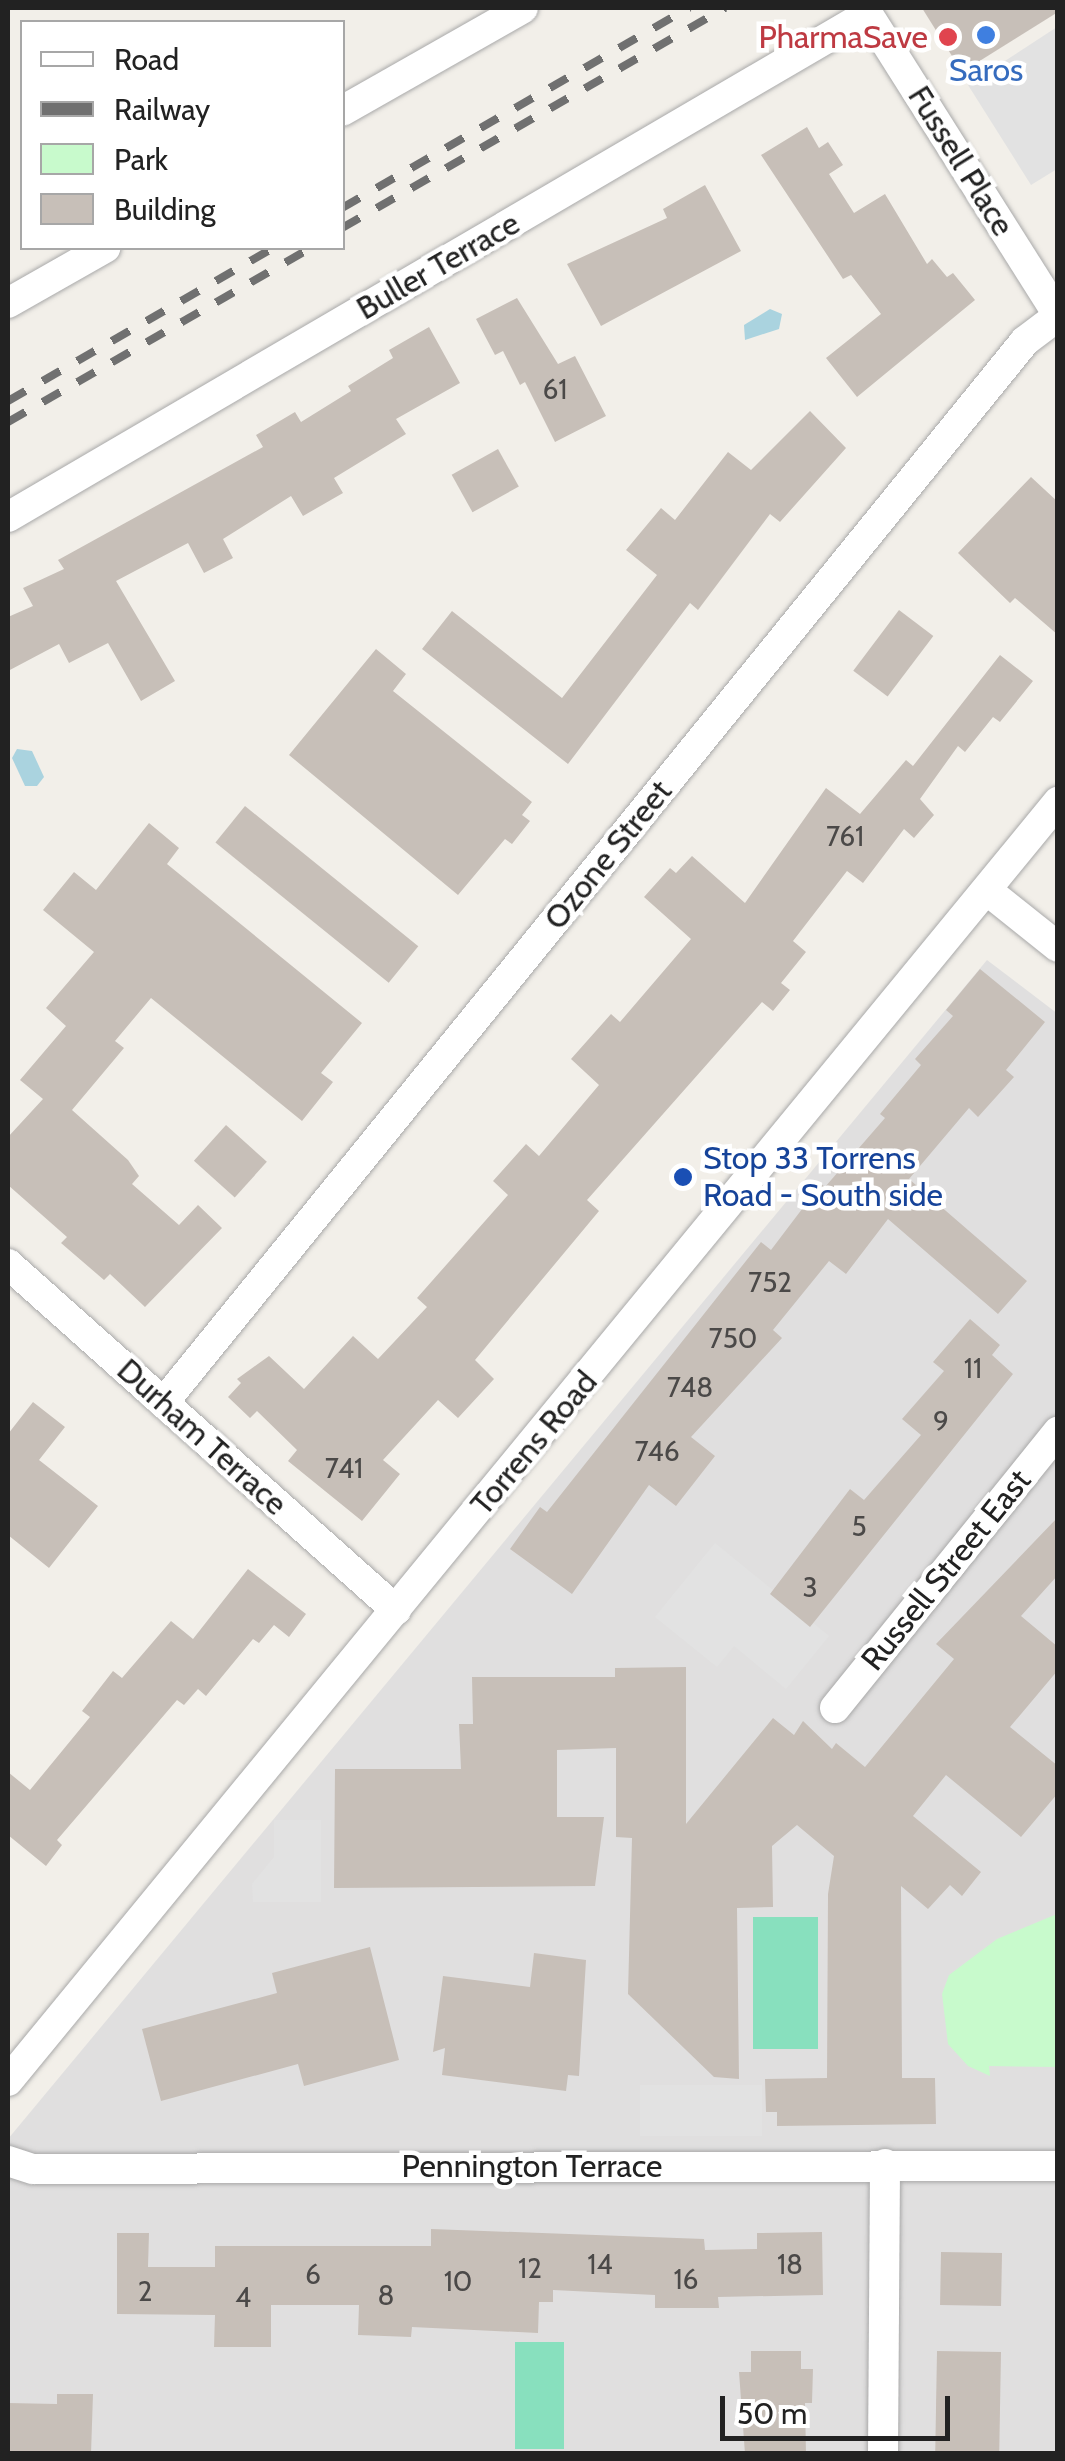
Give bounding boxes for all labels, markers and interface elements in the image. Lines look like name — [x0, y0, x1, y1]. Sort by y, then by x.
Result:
place label: PharmaSave — [758, 18, 928, 56]
legend — [20, 20, 345, 250]
marker: Saros — [975, 24, 997, 46]
marker: PharmaSave — [937, 26, 959, 48]
text: Road — [114, 41, 179, 78]
place label: Saros — [949, 51, 1023, 89]
street label: Fussell Place — [900, 79, 1022, 243]
text: Railway — [114, 91, 210, 128]
text: Park — [114, 141, 168, 178]
text: Building — [114, 191, 216, 228]
street label: Buller Terrace — [350, 204, 526, 328]
house number: 61 — [543, 372, 567, 406]
street label: Ozone Street — [536, 773, 680, 937]
house number: 761 — [826, 819, 864, 853]
place label: Stop 33 Torrens Road - South side — [703, 1140, 943, 1215]
marker: Stop 33 Torrens Road - South side — [672, 1166, 694, 1188]
house number: 752 — [748, 1265, 792, 1299]
house number: 750 — [709, 1321, 757, 1355]
street label: Durham Terrace — [109, 1351, 295, 1523]
house number: 11 — [964, 1351, 982, 1385]
street label: Torrens Road — [463, 1363, 605, 1523]
house number: 748 — [667, 1370, 713, 1404]
house number: 9 — [933, 1404, 949, 1438]
house number: 746 — [634, 1434, 680, 1468]
house number: 741 — [325, 1451, 363, 1485]
street label: Russell Street East — [853, 1462, 1039, 1678]
house number: 5 — [851, 1509, 867, 1543]
house number: 3 — [802, 1570, 818, 1604]
street label: Pennington Terrace — [402, 2147, 662, 2185]
house number: 14 — [587, 2247, 613, 2281]
house number: 18 — [777, 2247, 803, 2281]
house number: 12 — [518, 2251, 542, 2285]
house number: 6 — [305, 2257, 321, 2291]
house number: 16 — [673, 2262, 699, 2296]
house number: 10 — [444, 2264, 472, 2298]
house number: 2 — [138, 2274, 152, 2308]
house number: 8 — [378, 2278, 394, 2312]
house number: 4 — [235, 2280, 251, 2314]
scale bar — [725, 2376, 955, 2438]
text: 50 m — [737, 2395, 807, 2432]

